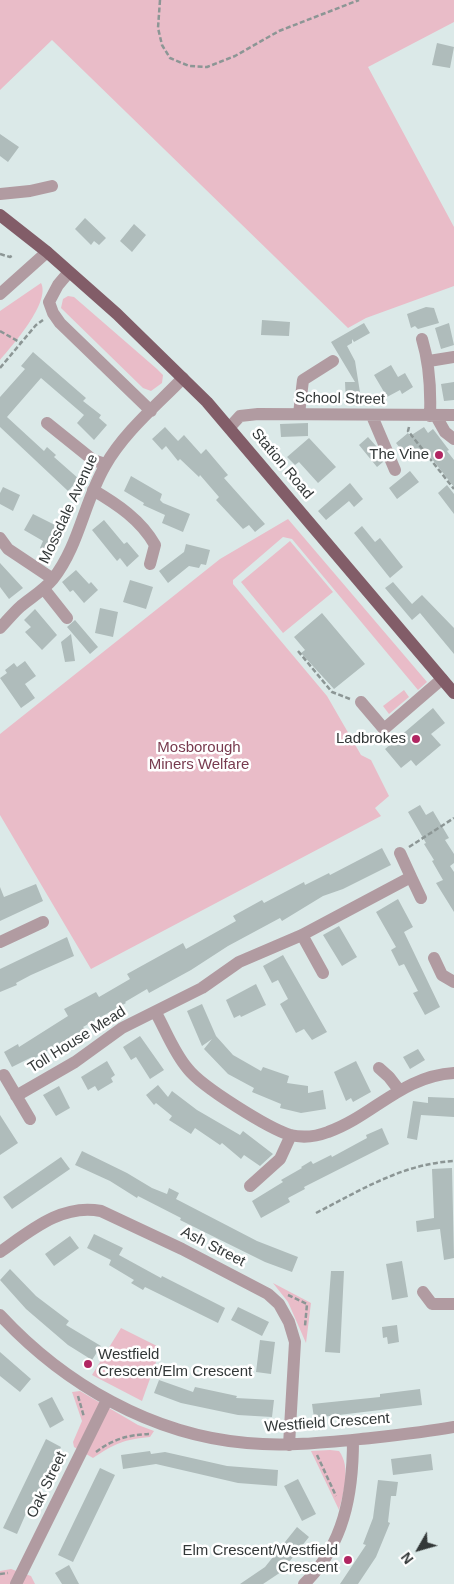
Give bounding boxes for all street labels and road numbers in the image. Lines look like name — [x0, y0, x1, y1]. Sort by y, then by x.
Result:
street label: School Street — [295, 389, 385, 409]
street label: Station Road — [247, 425, 317, 503]
street label: Mossdale Avenue — [36, 451, 102, 567]
street label: Toll House Mead — [25, 1003, 129, 1077]
street label: Ash Street — [178, 1223, 248, 1271]
street label: Westfield Crescent — [264, 1410, 390, 1436]
street label: Oak Street — [23, 1449, 71, 1521]

